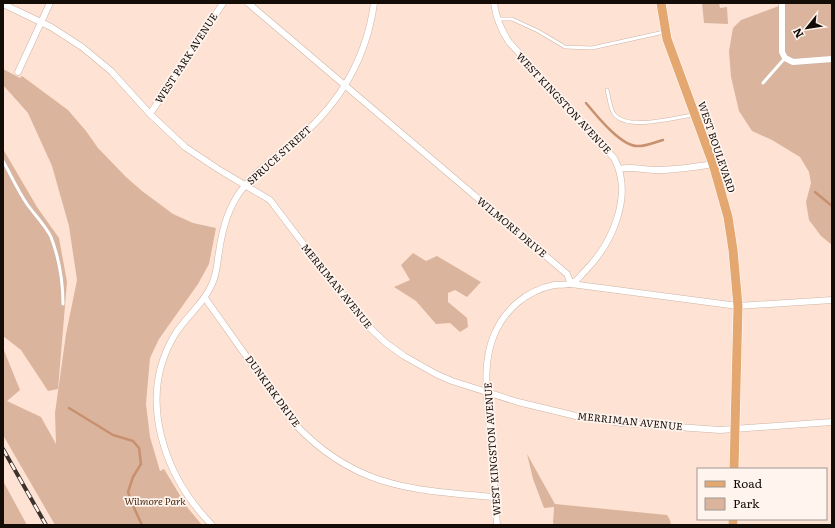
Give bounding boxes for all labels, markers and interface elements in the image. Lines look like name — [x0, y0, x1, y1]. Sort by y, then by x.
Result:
north arrow — [787, 8, 827, 48]
street label: WEST PARK AVENUE — [151, 10, 220, 106]
text: N — [788, 26, 807, 41]
street label: WEST KINGSTON AVENUE — [513, 49, 615, 157]
street label: WEST BOULEVARD — [695, 99, 740, 195]
street label: SPRUCE STREET — [243, 122, 314, 188]
street label: WILMORE DRIVE — [474, 193, 550, 260]
street label: MERRIMAN AVENUE — [298, 240, 376, 331]
street label: DUNKIRK DRIVE — [242, 352, 305, 430]
street label: WEST KINGSTON AVENUE — [479, 382, 504, 516]
street label: MERRIMAN AVENUE — [577, 408, 683, 433]
legend — [697, 468, 827, 520]
text: Road — [733, 474, 763, 492]
park label: Wilmore Park — [124, 493, 186, 508]
text: Park — [733, 494, 760, 512]

